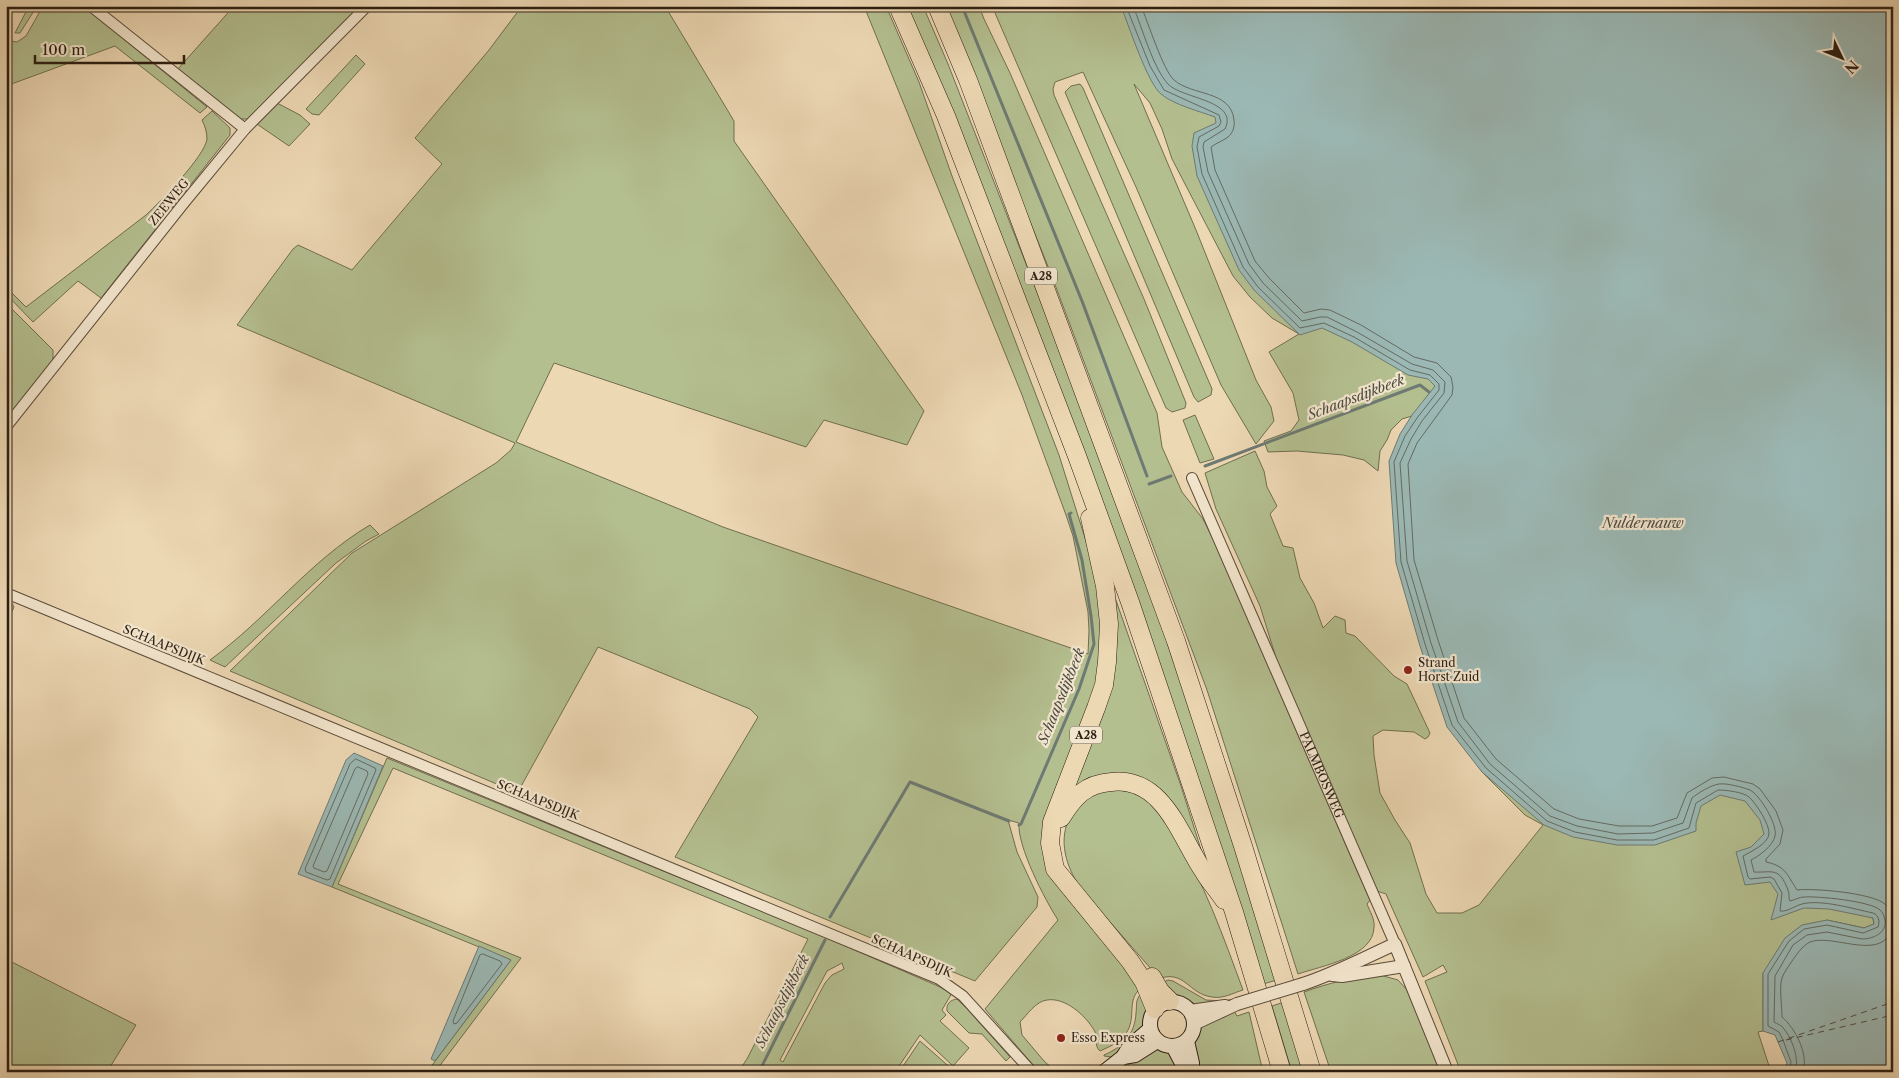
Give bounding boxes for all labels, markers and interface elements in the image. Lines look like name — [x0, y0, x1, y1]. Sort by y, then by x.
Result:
scale bar — [35, 32, 184, 64]
north arrow — [1816, 32, 1866, 82]
text: 100 m — [42, 40, 85, 59]
text: N — [1841, 56, 1862, 77]
street label: ZEEWEG — [145, 175, 192, 228]
road number: A28 — [1025, 268, 1057, 284]
water label: Schaapsdijkbeek — [1304, 370, 1408, 424]
water label: Nuldernauw — [1601, 514, 1684, 532]
street label: SCHAAPSDIJK — [121, 621, 208, 668]
water label: Schaapsdijkbeek — [1033, 645, 1089, 748]
place label: Strand Horst Zuid — [1418, 655, 1480, 684]
marker: Strand Horst Zuid — [1402, 664, 1414, 676]
road number: A28 — [1070, 726, 1102, 744]
street label: PALMBOSWEG — [1296, 729, 1347, 821]
street label: SCHAAPSDIJK — [495, 776, 582, 823]
street label: SCHAAPSDIJK — [869, 931, 956, 980]
water label: Schaapsdijkbeek — [750, 951, 814, 1052]
place label: Esso Express — [1071, 1030, 1145, 1045]
marker: Esso Express — [1055, 1032, 1067, 1044]

